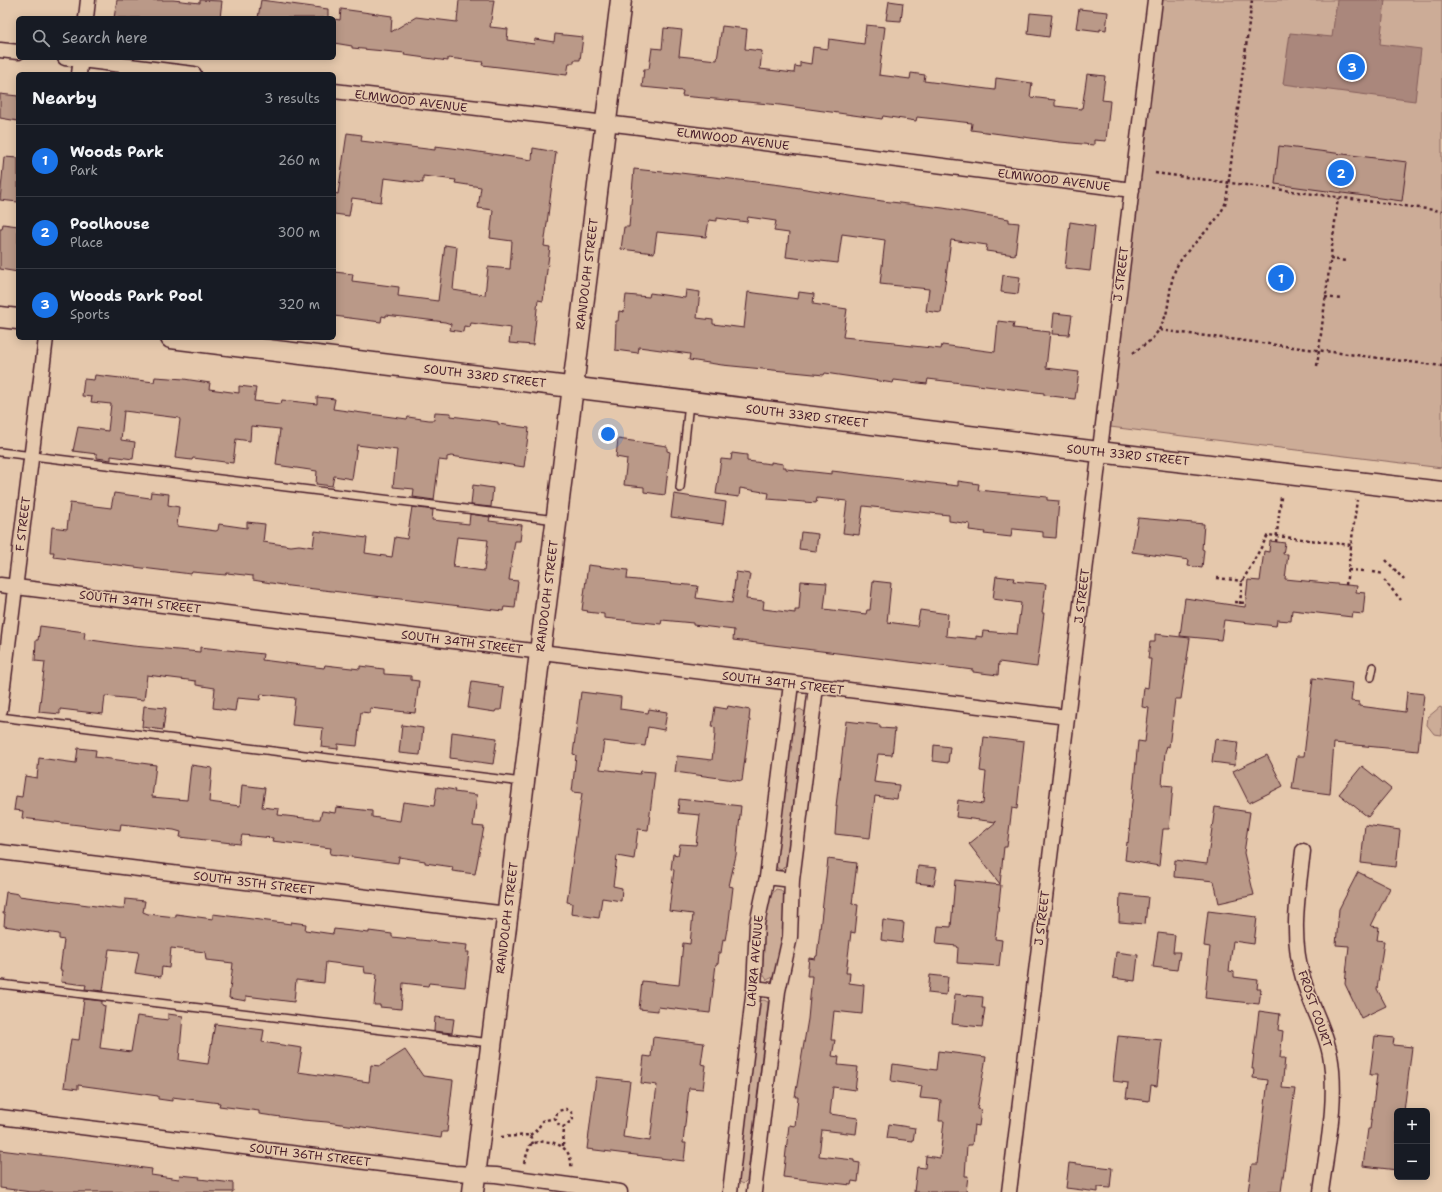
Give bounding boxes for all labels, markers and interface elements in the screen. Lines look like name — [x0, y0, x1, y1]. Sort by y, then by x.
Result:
search box — [16, 16, 336, 60]
icon: search — [30, 27, 52, 49]
text: Search here — [62, 28, 148, 48]
pin: 3 — [1339, 52, 1365, 82]
street label: ELMWOOD AVENUE — [354, 86, 468, 116]
text: Nearby — [32, 87, 97, 109]
text: 3 results — [264, 90, 320, 107]
street label: ELMWOOD AVENUE — [676, 124, 790, 154]
text: Woods Park — [70, 142, 164, 162]
text: 1 — [42, 152, 48, 169]
text: 260 m — [278, 152, 320, 169]
pin: 2 — [1328, 158, 1354, 188]
text: Park — [70, 162, 98, 179]
street label: ELMWOOD AVENUE — [997, 165, 1111, 195]
text: Poolhouse — [70, 214, 150, 234]
street label: RANDOLPH STREET — [572, 217, 602, 331]
text: 2 — [40, 224, 50, 241]
text: 300 m — [277, 224, 320, 241]
text: Place — [70, 234, 103, 251]
street label: J STREET — [1110, 245, 1132, 302]
pin: 1 — [1268, 263, 1294, 293]
text: Woods Park Pool — [70, 286, 203, 306]
text: 3 — [40, 296, 50, 313]
text: 320 m — [278, 296, 320, 313]
text: Sports — [70, 306, 110, 323]
street label: SOUTH 33RD STREET — [423, 361, 548, 392]
street label: SOUTH 33RD STREET — [745, 401, 870, 432]
your location — [598, 424, 618, 444]
street label: SOUTH 33RD STREET — [1066, 441, 1191, 469]
street label: F STREET — [12, 495, 34, 552]
street label: RANDOLPH STREET — [532, 539, 562, 653]
street label: J STREET — [1071, 567, 1093, 624]
street label: SOUTH 34TH STREET — [78, 587, 202, 617]
street label: SOUTH 34TH STREET — [400, 627, 524, 657]
street label: SOUTH 34TH STREET — [721, 668, 845, 698]
street label: RANDOLPH STREET — [492, 861, 522, 975]
street label: SOUTH 35TH STREET — [193, 868, 316, 898]
street label: J STREET — [1031, 889, 1053, 946]
street label: LAURA AVENUE — [743, 914, 767, 1008]
street label: FROST COURT — [1294, 968, 1336, 1050]
map controls — [1394, 1108, 1430, 1180]
button: + — [1394, 1108, 1430, 1144]
street label: SOUTH 36TH STREET — [248, 1140, 372, 1170]
button: − — [1394, 1144, 1430, 1180]

